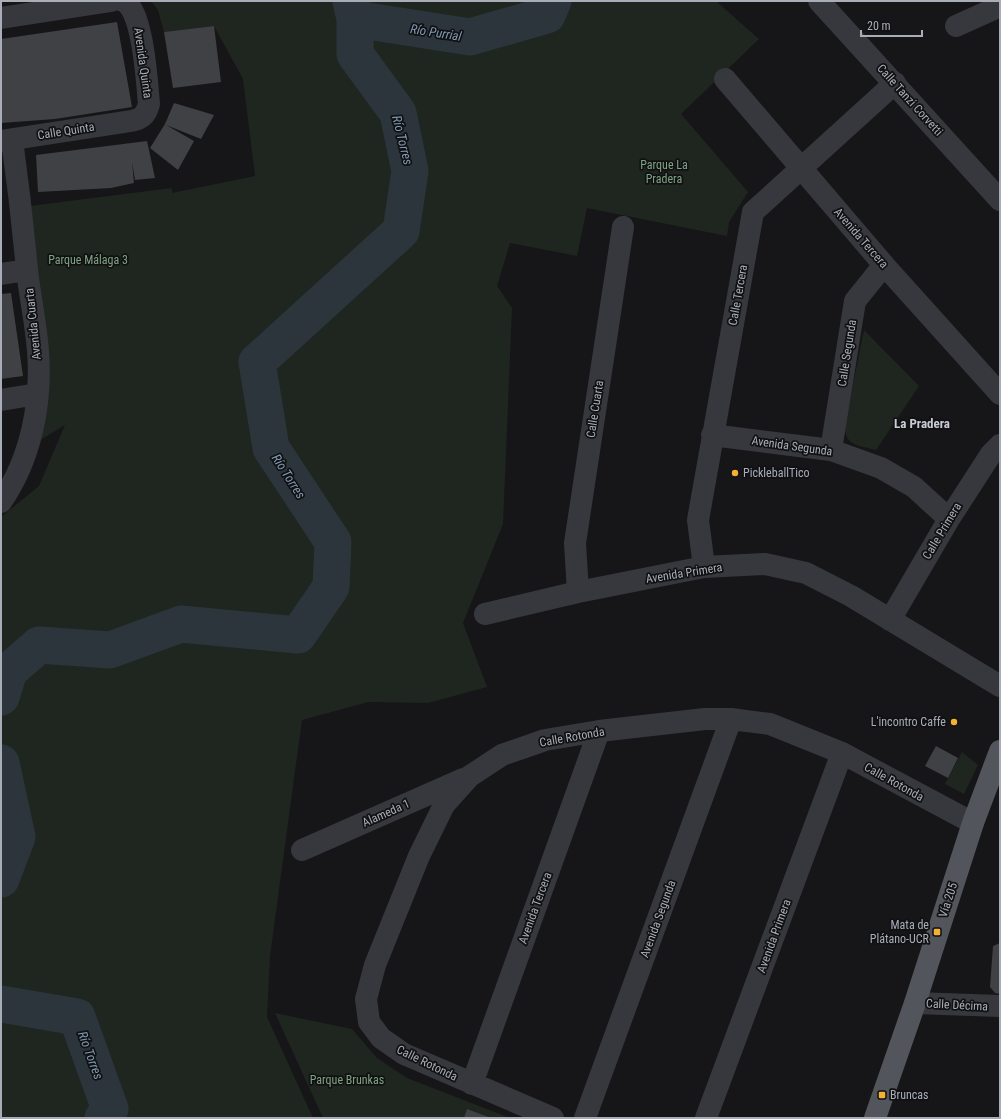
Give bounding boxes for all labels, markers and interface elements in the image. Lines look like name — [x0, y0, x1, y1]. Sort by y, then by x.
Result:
scale bar — [861, 12, 922, 38]
text: 20 m — [867, 19, 891, 33]
water label: Río Purrial — [409, 21, 464, 44]
street label: Avenida Quinta — [131, 27, 155, 99]
street label: Calle Tanzi Corvetti — [874, 61, 946, 139]
water label: Río Torres — [389, 114, 416, 167]
street label: Calle Quinta — [37, 120, 96, 142]
park label: Parque La Pradera — [640, 158, 688, 186]
street label: Avenida Tercera — [831, 205, 891, 271]
park label: Parque Málaga 3 — [48, 253, 128, 267]
street label: Calle Tercera — [726, 263, 750, 326]
street label: Avenida Cuarta — [22, 287, 44, 361]
street label: Calle Segunda — [835, 318, 859, 387]
street label: Calle Cuarta — [584, 379, 606, 439]
district label: La Pradera — [894, 416, 950, 431]
street label: Avenida Segunda — [751, 433, 834, 459]
water label: Río Torres — [269, 451, 309, 502]
place label: PickleballTico — [743, 466, 809, 480]
marker: PickleballTico — [730, 468, 740, 478]
street label: Calle Primera — [920, 500, 964, 562]
street label: Avenida Primera — [645, 560, 723, 586]
place label: L'incontro Caffe — [871, 715, 946, 729]
marker: L'incontro Caffe — [949, 717, 959, 727]
street label: Calle Rotonda — [538, 724, 606, 750]
street label: Calle Rotonda — [862, 760, 926, 804]
street label: Alameda 1 — [360, 796, 412, 830]
street label: Avenida Tercera — [516, 870, 555, 946]
street label: Avenida Segunda — [637, 878, 679, 960]
street label: Vía 205 — [936, 881, 960, 919]
street label: Avenida Primera — [754, 897, 794, 975]
place label: Mata de Plátano-UCR — [870, 918, 930, 946]
marker: Mata de Plátano-UCR — [932, 927, 942, 937]
street label: Calle Décima — [926, 996, 989, 1014]
water label: Río Torres — [75, 1029, 106, 1082]
street label: Calle Rotonda — [394, 1042, 460, 1084]
park label: Parque Brunkas — [310, 1073, 384, 1087]
place label: Bruncas — [890, 1088, 929, 1102]
marker: Bruncas — [877, 1090, 887, 1100]

